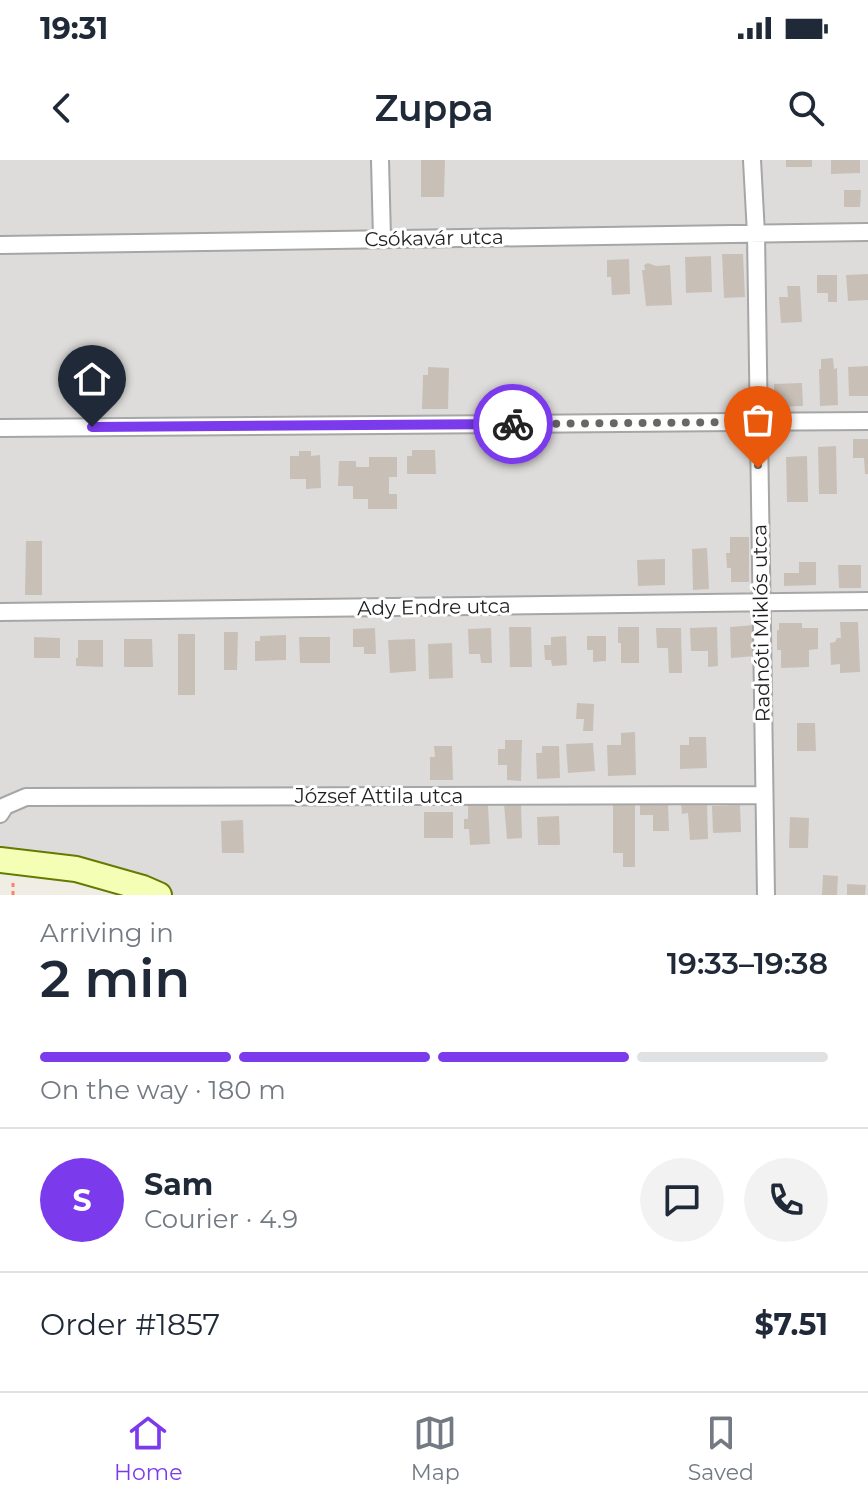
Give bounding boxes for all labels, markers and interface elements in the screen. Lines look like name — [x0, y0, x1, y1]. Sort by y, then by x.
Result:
text: 19:31 — [40, 10, 108, 47]
icon: back — [40, 86, 84, 130]
text: Zuppa — [374, 86, 494, 130]
icon: search — [784, 86, 828, 130]
street label: Csókavár utca — [364, 225, 504, 251]
pin — [58, 345, 126, 427]
icon: home — [70, 357, 114, 401]
courier — [473, 384, 553, 464]
pin — [724, 386, 792, 468]
icon: bag — [736, 398, 780, 442]
icon: bike — [491, 402, 535, 446]
street label: Radnóti Miklós utca — [747, 524, 775, 722]
street label: Ady Endre utca — [357, 594, 511, 620]
street label: József Attila utca — [294, 784, 463, 808]
text: Arriving in — [40, 917, 174, 949]
text: 19:33–19:38 — [667, 945, 828, 982]
text: 2 min — [40, 947, 190, 1010]
text: On the way · 180 m — [40, 1074, 286, 1106]
button: chat — [640, 1158, 724, 1242]
button: phone — [744, 1158, 828, 1242]
text: Sam — [144, 1166, 213, 1203]
text: S — [72, 1182, 92, 1219]
text: Courier · 4.9 — [144, 1203, 298, 1235]
text: Order #1857 — [40, 1306, 220, 1343]
text: $7.51 — [755, 1306, 828, 1343]
tab: Home — [114, 1411, 182, 1486]
tab: Map — [411, 1411, 460, 1486]
tab: Saved — [688, 1411, 754, 1486]

